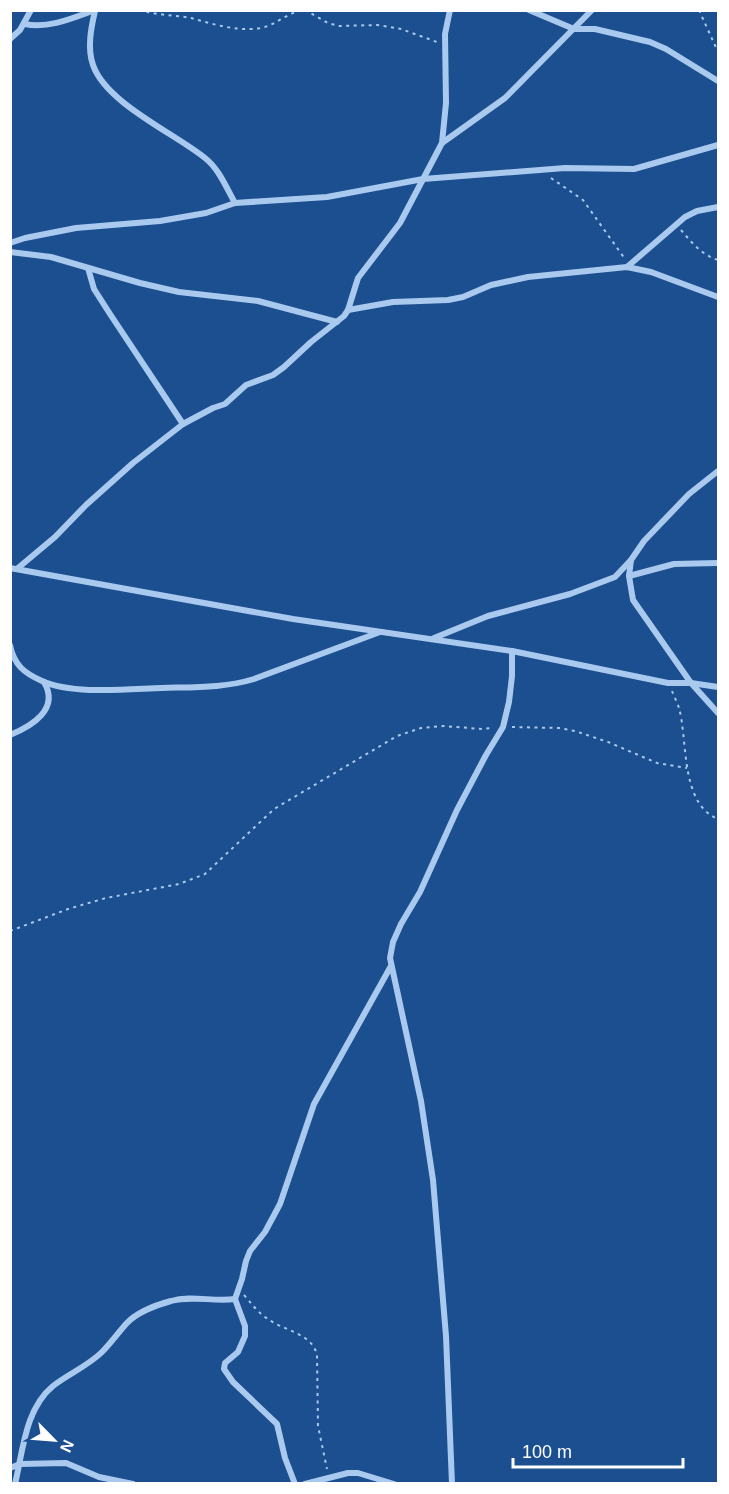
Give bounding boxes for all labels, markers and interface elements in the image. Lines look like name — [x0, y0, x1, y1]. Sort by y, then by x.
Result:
north arrow — [24, 1410, 84, 1470]
scale bar — [513, 1431, 682, 1469]
text: N — [57, 1437, 77, 1455]
text: 100 m — [522, 1442, 572, 1462]

